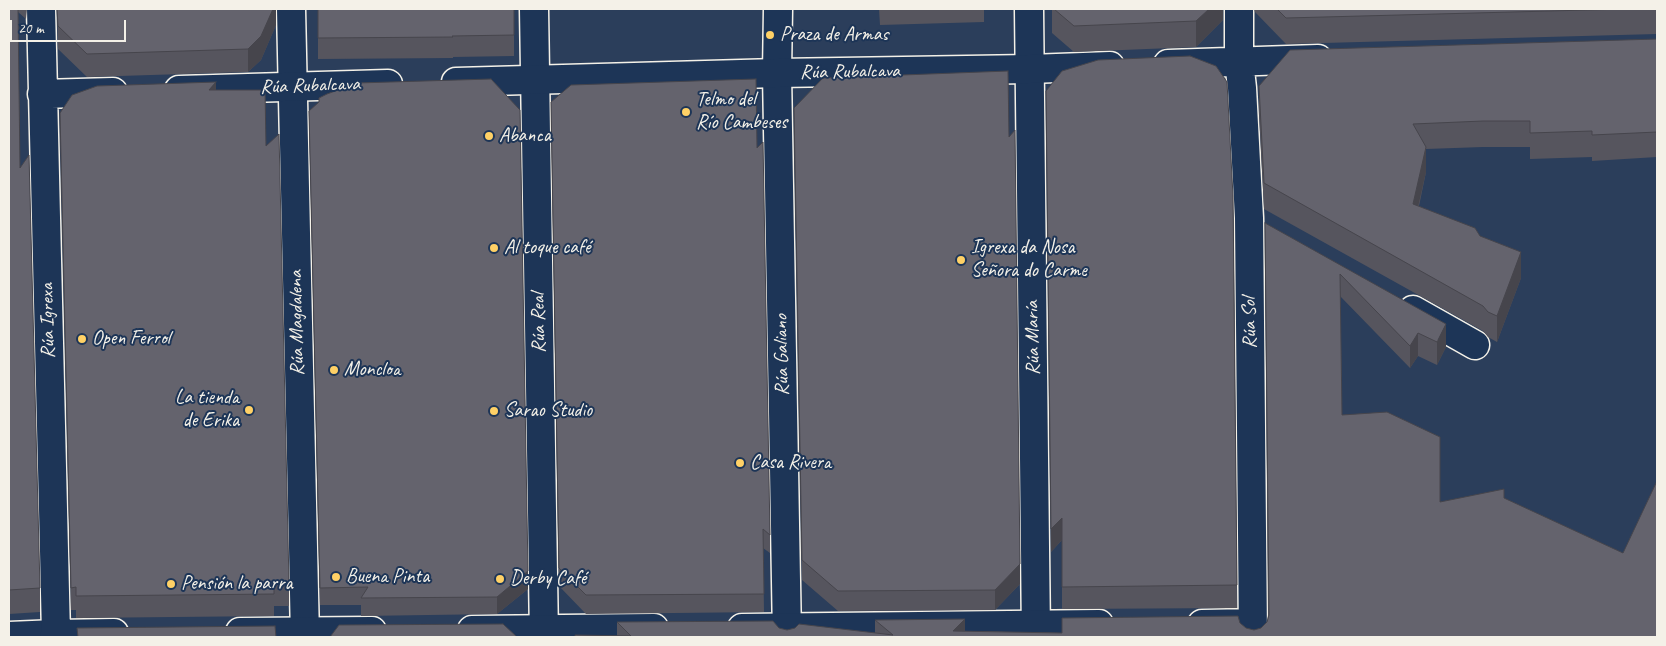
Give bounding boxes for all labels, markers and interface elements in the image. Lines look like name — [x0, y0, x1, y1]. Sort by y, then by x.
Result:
scale bar — [12, 10, 129, 42]
text: 20 m — [18, 19, 44, 38]
place label: Praza de Armas — [780, 23, 888, 47]
marker: Praza de Armas — [764, 29, 776, 41]
street label: Rúa Rubalcava — [800, 59, 900, 85]
street label: Rúa Rubalcava — [260, 72, 360, 100]
place label: Telmo del Río Cambeses — [696, 88, 787, 135]
marker: Telmo del Río Cambeses — [680, 106, 692, 118]
place label: Abanca — [499, 124, 551, 148]
marker: Abanca — [483, 130, 495, 142]
place label: Al toque café — [504, 236, 590, 260]
place label: Igrexa da Nosa Señora do Carme — [971, 236, 1087, 283]
marker: Al toque café — [488, 242, 500, 254]
marker: Igrexa da Nosa Señora do Carme — [955, 254, 967, 266]
street label: Rúa Magdalena — [284, 270, 310, 376]
street label: Rúa Igrexa — [35, 283, 61, 359]
street label: Rúa Real — [526, 293, 552, 353]
street label: Rúa Sol — [1238, 297, 1262, 349]
street label: Rúa María — [1020, 301, 1046, 375]
street label: Rúa Galiano — [769, 314, 795, 396]
place label: Open Ferrol — [92, 327, 170, 351]
marker: Open Ferrol — [76, 333, 88, 345]
place label: Moncloa — [344, 358, 400, 382]
marker: Moncloa — [328, 364, 340, 376]
place label: La tienda de Erika — [175, 386, 239, 433]
place label: Sarao Studio — [504, 399, 592, 423]
marker: La tienda de Erika — [243, 404, 255, 416]
marker: Sarao Studio — [488, 405, 500, 417]
place label: Casa Rivera — [750, 451, 831, 475]
marker: Casa Rivera — [734, 457, 746, 469]
place label: Buena Pinta — [346, 565, 429, 589]
place label: Derby Café — [510, 567, 586, 591]
marker: Buena Pinta — [330, 571, 342, 583]
place label: Pensión la parra — [181, 572, 293, 596]
marker: Derby Café — [494, 573, 506, 585]
marker: Pensión la parra — [165, 578, 177, 590]

